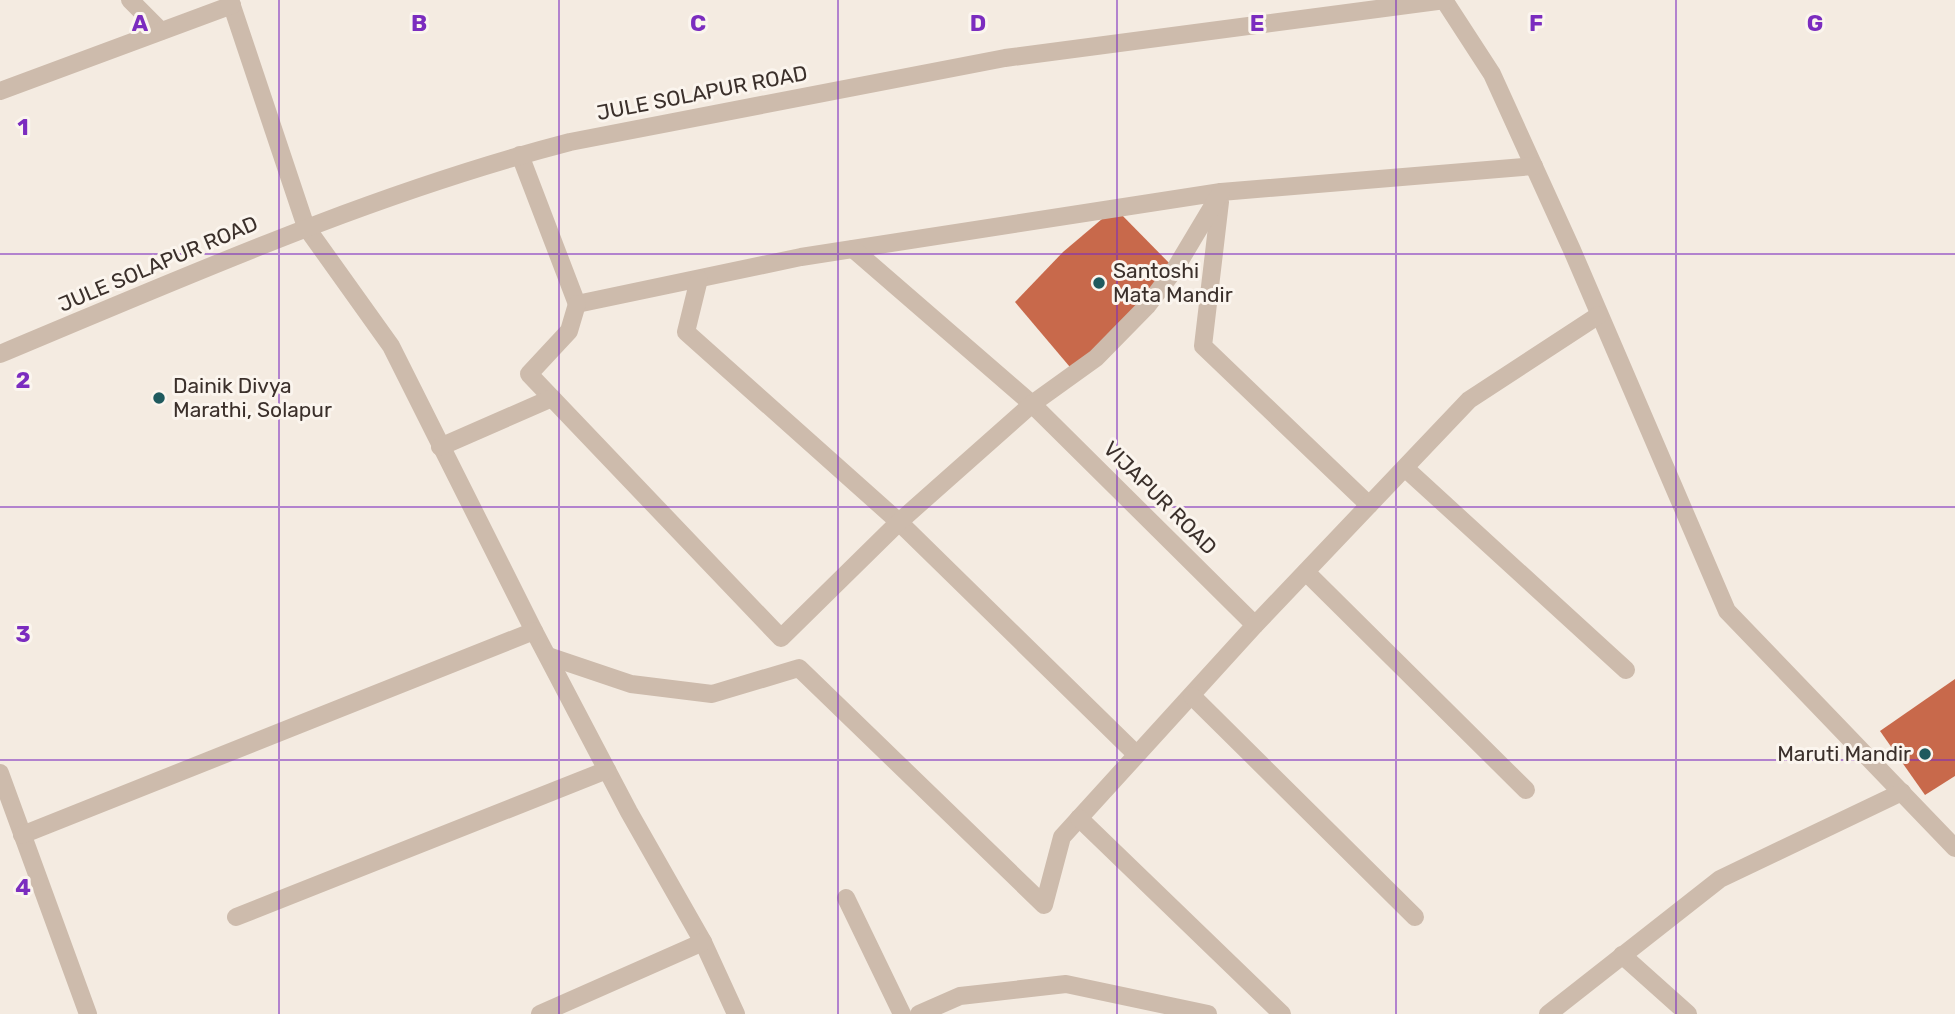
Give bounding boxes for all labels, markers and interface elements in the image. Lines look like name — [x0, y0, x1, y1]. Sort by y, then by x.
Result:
text: A — [132, 9, 149, 37]
text: B — [411, 9, 427, 37]
text: C — [690, 9, 706, 37]
text: D — [970, 9, 986, 37]
text: E — [1250, 9, 1264, 37]
text: F — [1529, 9, 1543, 37]
text: G — [1807, 9, 1823, 37]
street label: JULE SOLAPUR ROAD — [594, 60, 809, 125]
text: 1 — [17, 113, 29, 141]
street label: JULE SOLAPUR ROAD — [54, 210, 261, 317]
place label: Santoshi Mata Mandir — [1113, 258, 1233, 307]
marker: Santoshi Mata Mandir — [1091, 275, 1107, 291]
text: 2 — [16, 366, 30, 394]
place label: Dainik Divya Marathi, Solapur — [173, 373, 332, 422]
marker: Dainik Divya Marathi, Solapur — [151, 390, 167, 406]
street label: VIJAPUR ROAD — [1099, 436, 1222, 559]
text: 3 — [15, 620, 31, 648]
place label: Maruti Mandir — [1777, 741, 1911, 766]
marker: Maruti Mandir — [1917, 746, 1933, 762]
text: 4 — [15, 873, 31, 901]

